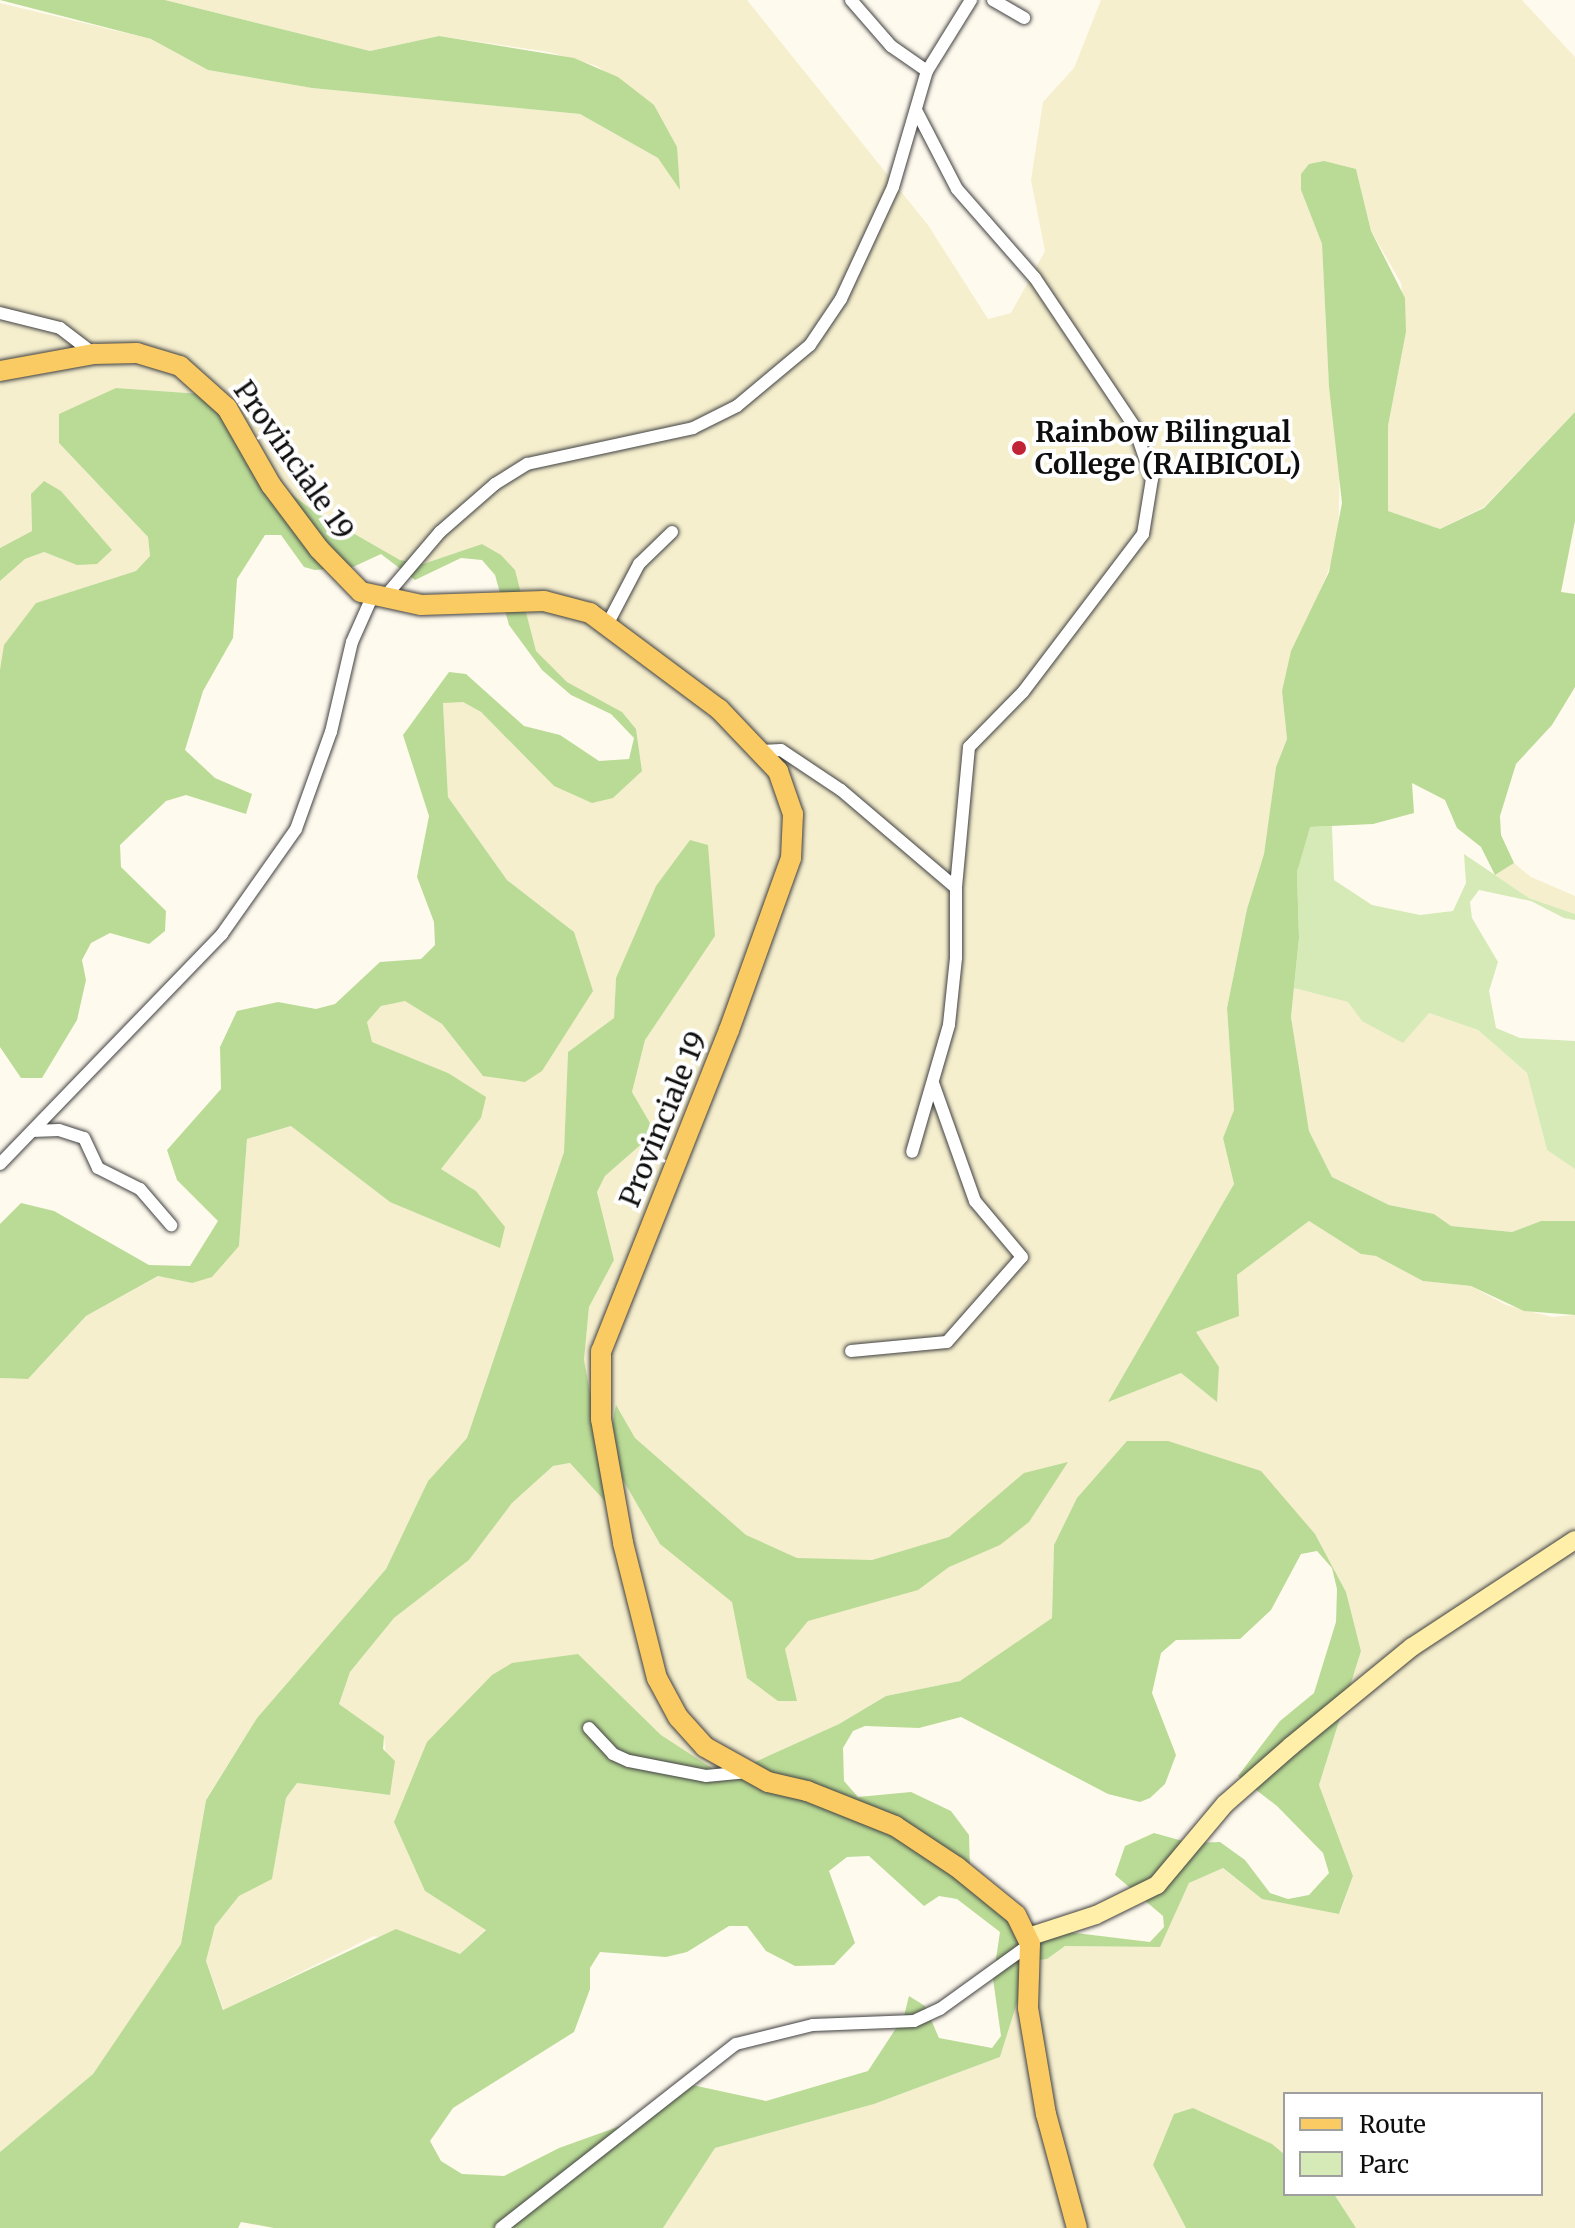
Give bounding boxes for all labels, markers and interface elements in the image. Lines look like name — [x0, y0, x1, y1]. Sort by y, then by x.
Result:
street label: Provinciale 19 — [227, 374, 361, 546]
place label: Rainbow Bilingual College (RAIBICOL) — [1035, 415, 1301, 481]
marker: Rainbow Bilingual College (RAIBICOL) — [1010, 439, 1028, 457]
street label: Provinciale 19 — [613, 1026, 713, 1212]
legend — [1283, 2092, 1543, 2196]
text: Route — [1359, 2109, 1426, 2140]
text: Parc — [1359, 2149, 1409, 2180]

